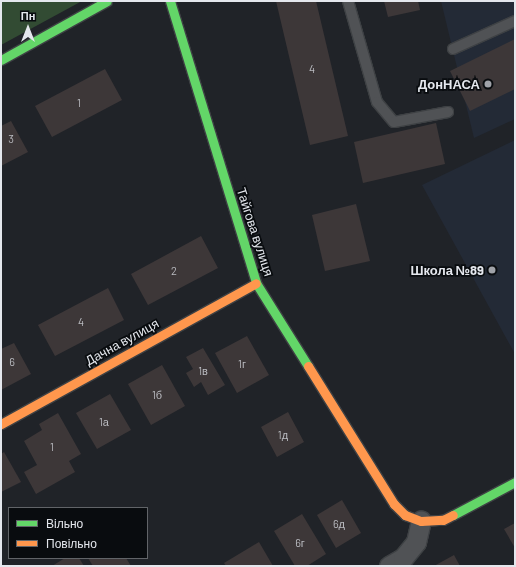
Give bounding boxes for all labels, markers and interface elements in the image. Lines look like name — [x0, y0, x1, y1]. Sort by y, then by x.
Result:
north arrow — [8, 8, 48, 48]
text: Пн — [21, 9, 35, 22]
house number: 4 — [309, 62, 315, 76]
place label: ДонНАСА — [418, 76, 480, 92]
marker: ДонНАСА — [483, 79, 493, 89]
house number: 1 — [77, 96, 81, 110]
house number: 3 — [8, 132, 14, 146]
street label: Тайгова вулиця — [233, 186, 277, 278]
place label: Школа №89 — [410, 262, 484, 278]
house number: 2 — [171, 264, 177, 278]
marker: Школа №89 — [487, 265, 497, 275]
house number: 4 — [78, 315, 84, 329]
street label: Дачна вулиця — [82, 315, 162, 369]
house number: 6 — [9, 355, 15, 369]
house number: 1г — [238, 357, 246, 371]
house number: 1в — [198, 364, 208, 378]
house number: 1б — [152, 388, 162, 402]
house number: 1а — [99, 415, 109, 429]
house number: 1д — [278, 428, 288, 442]
house number: 1 — [50, 440, 54, 454]
legend — [8, 507, 148, 559]
text: Вільно — [46, 516, 83, 530]
house number: 6д — [333, 517, 345, 531]
text: Повільно — [46, 536, 97, 550]
house number: 6г — [295, 536, 305, 550]

